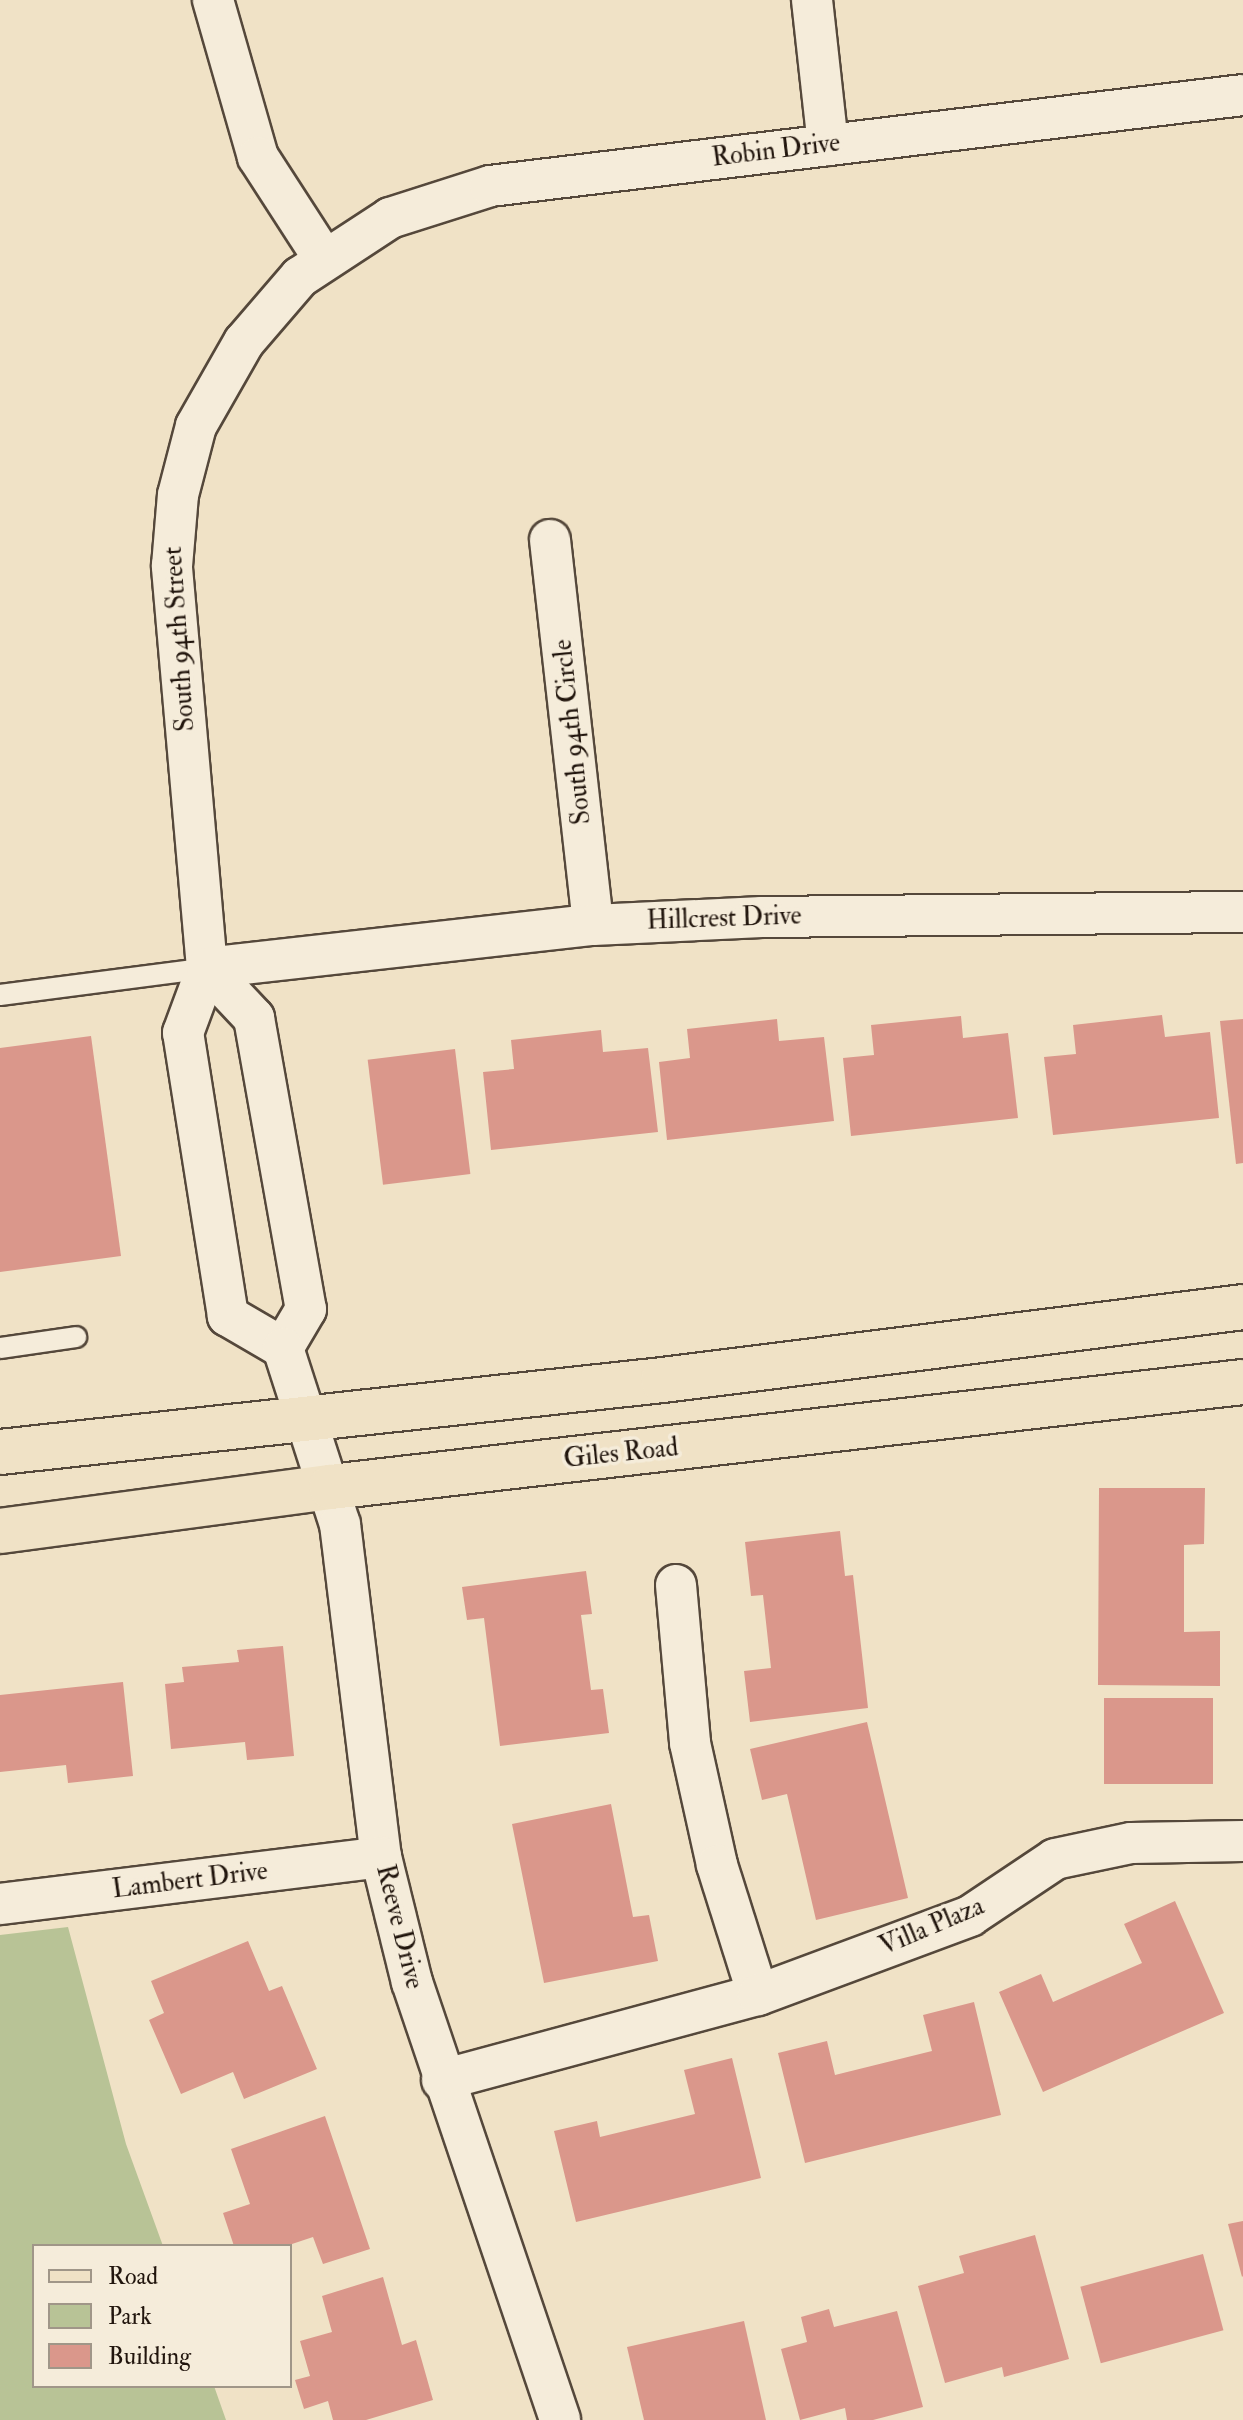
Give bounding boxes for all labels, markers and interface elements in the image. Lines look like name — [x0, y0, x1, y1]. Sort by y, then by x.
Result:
street label: Robin Drive — [710, 128, 842, 174]
street label: South 94th Street — [158, 545, 202, 733]
street label: South 94th Circle — [548, 638, 598, 826]
street label: Hillcrest Drive — [646, 901, 802, 937]
street label: Giles Road — [562, 1432, 680, 1476]
street label: Lambert Drive — [111, 1856, 269, 1906]
street label: Reeve Drive — [369, 1862, 429, 1992]
street label: Villa Plaza — [875, 1891, 989, 1963]
legend — [32, 2244, 292, 2388]
text: Road — [108, 2261, 158, 2292]
text: Park — [108, 2301, 152, 2332]
text: Building — [108, 2341, 191, 2372]

